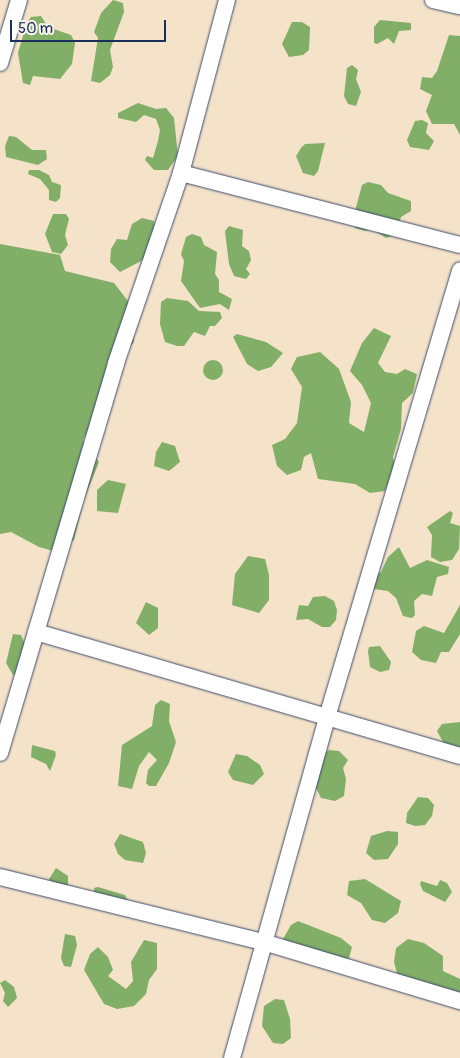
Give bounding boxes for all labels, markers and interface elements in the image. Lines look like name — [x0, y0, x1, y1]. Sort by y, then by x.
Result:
scale bar — [12, 10, 169, 42]
text: 50 m — [18, 19, 53, 38]

